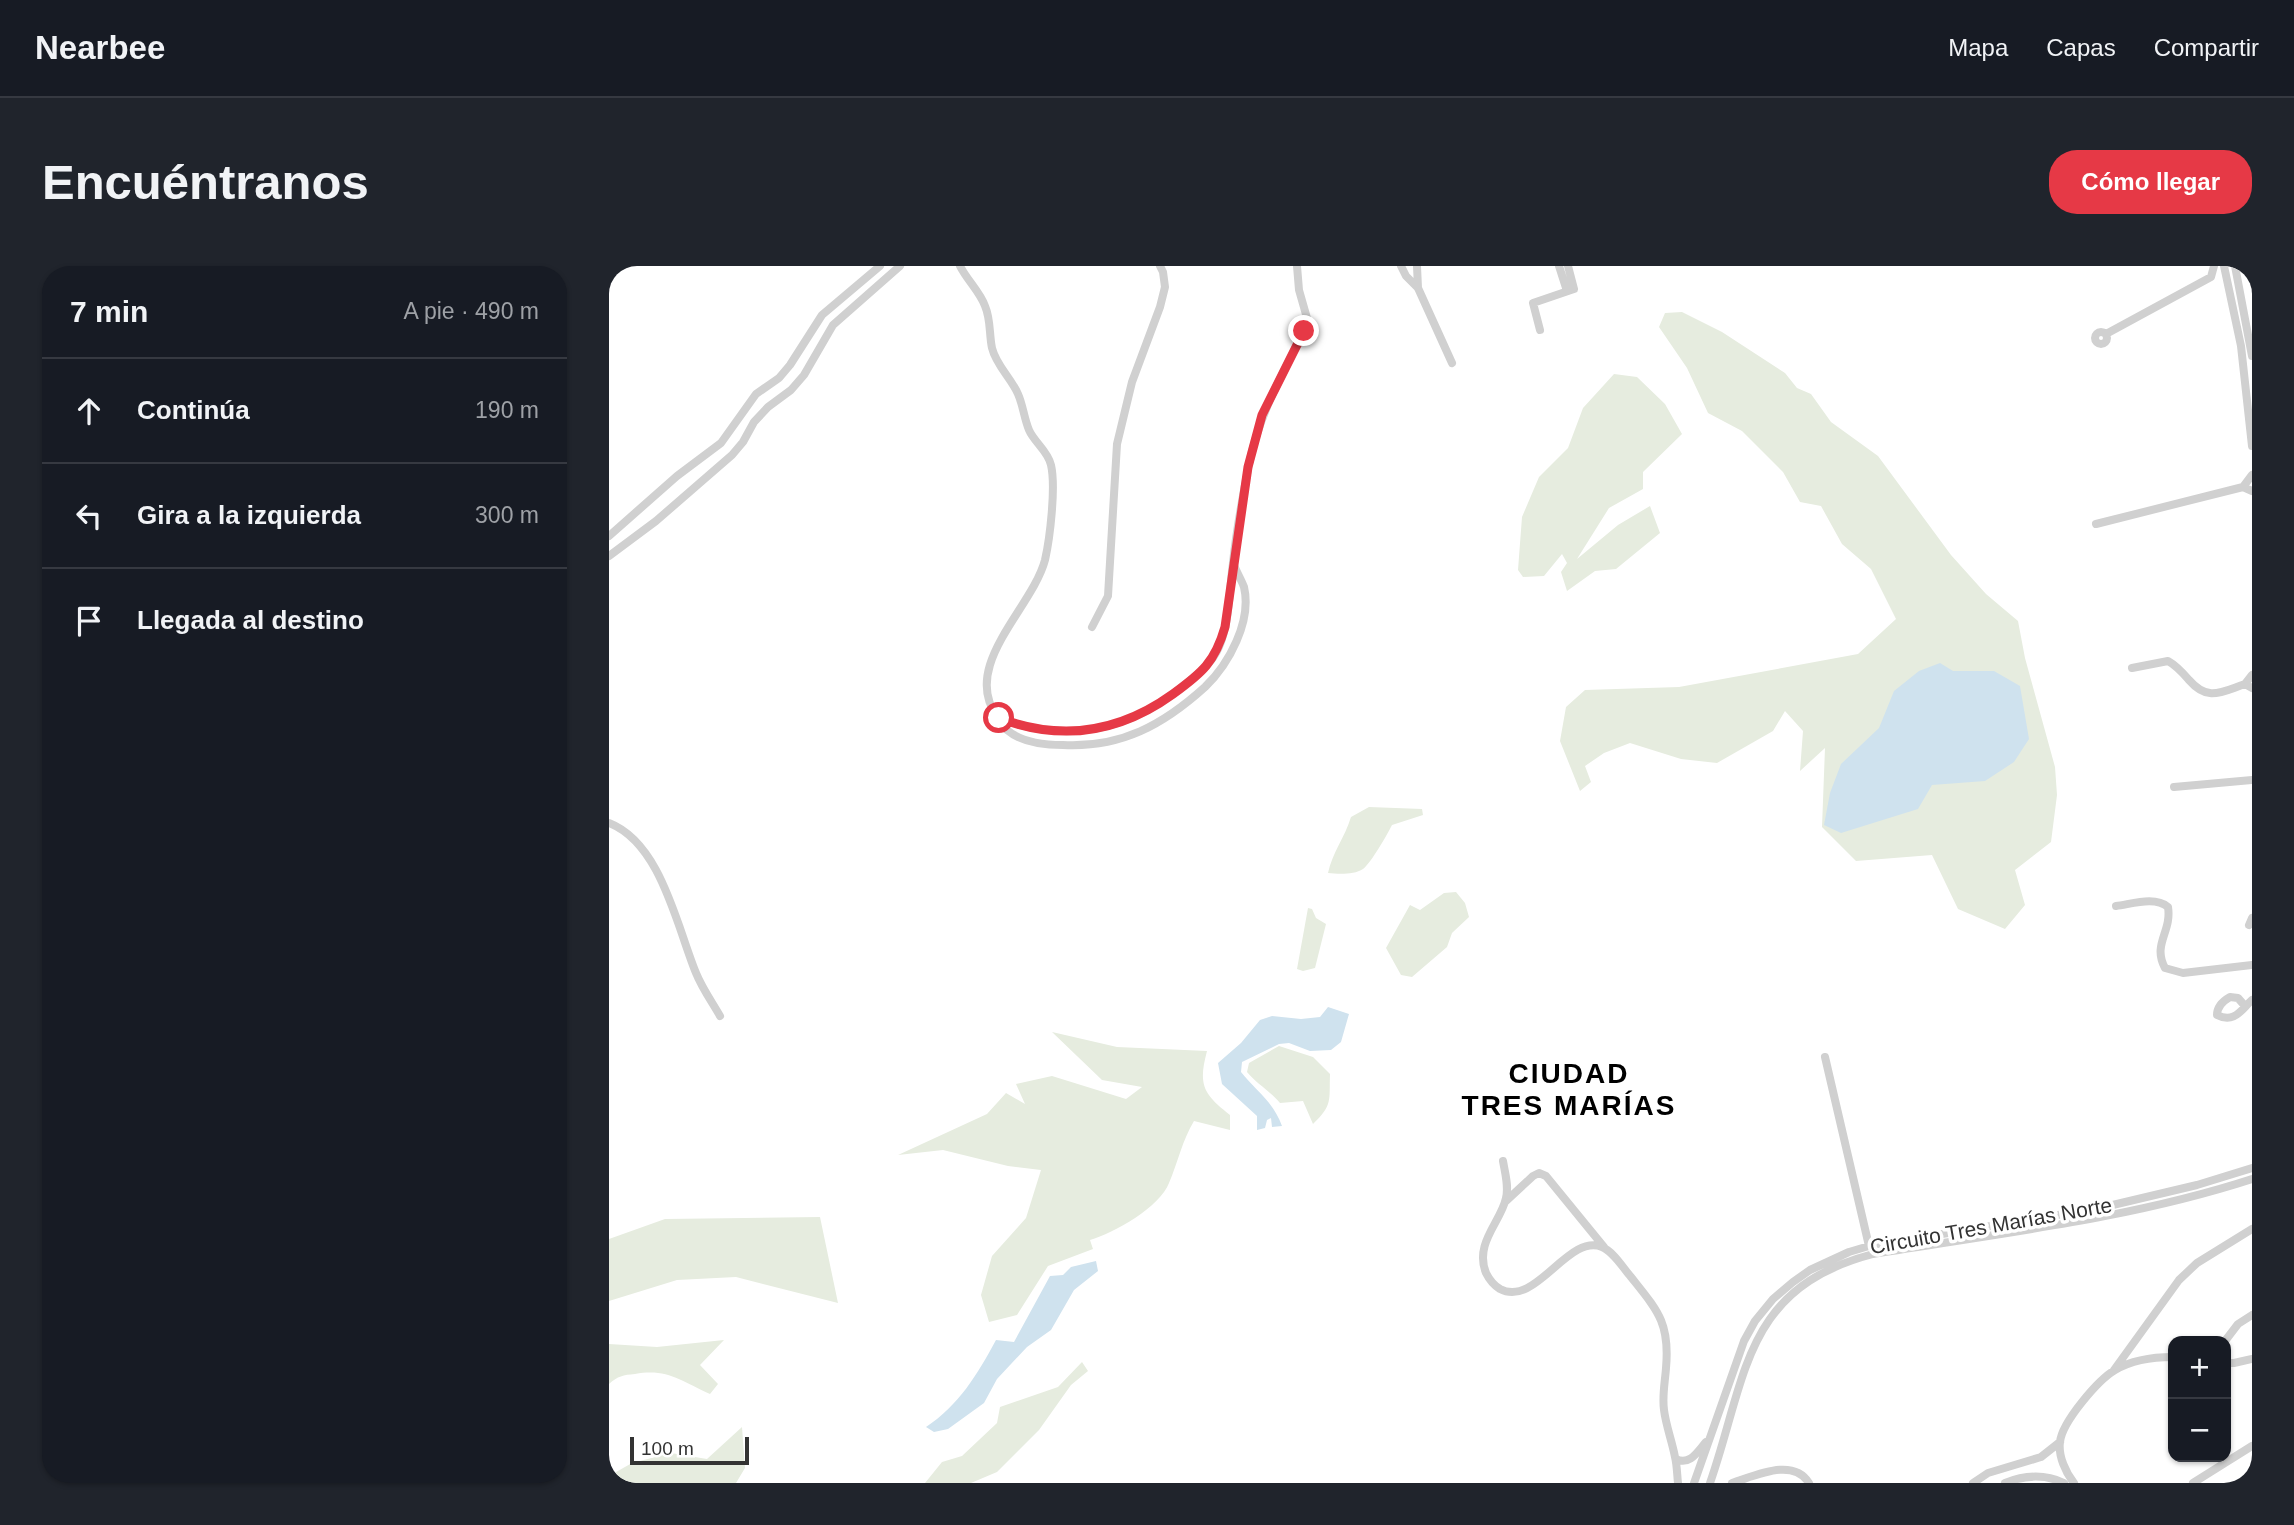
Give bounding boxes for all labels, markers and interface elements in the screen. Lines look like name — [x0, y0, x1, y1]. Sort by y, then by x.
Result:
text: Nearbee — [35, 29, 165, 66]
text: Mapa — [1948, 34, 2008, 61]
text: Capas — [2046, 34, 2116, 61]
text: Compartir — [2154, 34, 2259, 61]
button: Cómo llegar — [2049, 150, 2252, 214]
text: Encuéntranos — [42, 155, 369, 209]
text: 7 min — [70, 295, 148, 328]
text: A pie · 490 m — [403, 298, 539, 324]
route end — [1288, 315, 1319, 346]
icon: ahead — [70, 392, 108, 430]
text: Continúa — [137, 395, 250, 425]
text: 190 m — [475, 397, 539, 423]
icon: left — [70, 497, 108, 535]
text: Gira a la izquierda — [137, 500, 361, 530]
text: 300 m — [475, 502, 539, 528]
icon: arrive — [70, 602, 108, 640]
text: Llegada al destino — [137, 605, 364, 635]
route start — [983, 702, 1014, 733]
district label: CIUDAD TRES MARÍAS — [1462, 1058, 1676, 1121]
street label: Circuito Tres Marías Norte — [1868, 1193, 2114, 1258]
map controls — [2168, 1336, 2231, 1462]
button: + — [2168, 1336, 2231, 1399]
button: − — [2168, 1399, 2231, 1462]
scale bar — [630, 1434, 749, 1466]
text: 100 m — [641, 1438, 694, 1459]

